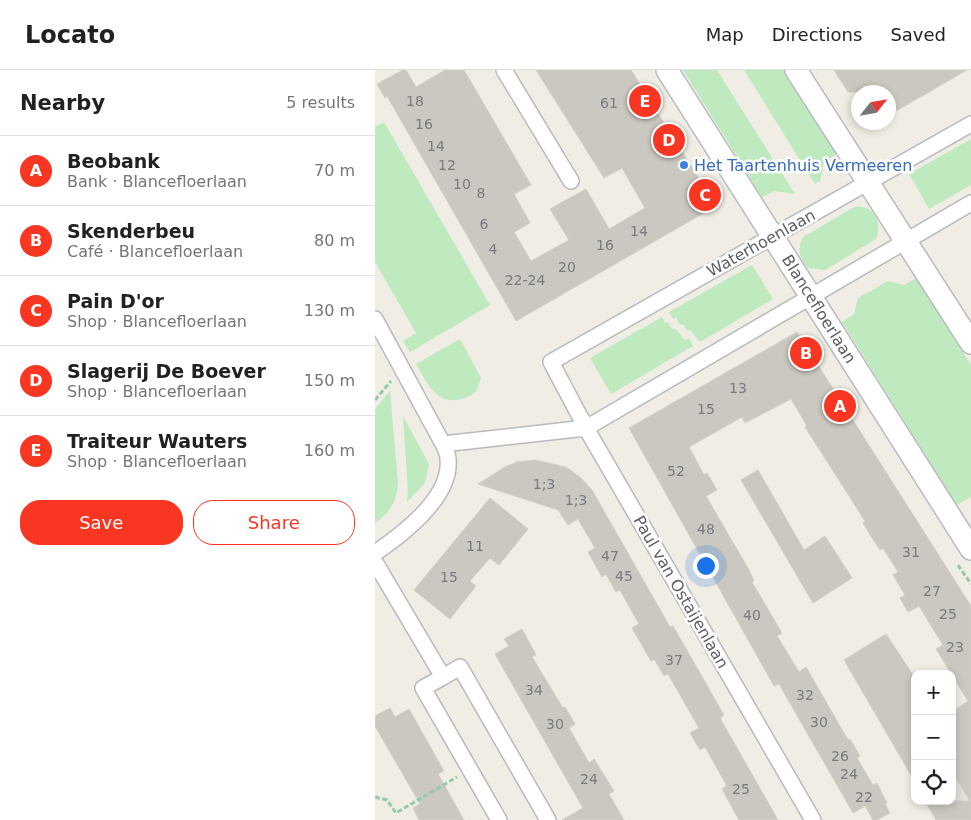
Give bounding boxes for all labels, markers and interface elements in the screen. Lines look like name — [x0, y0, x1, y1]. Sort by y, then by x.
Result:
text: Locato — [25, 21, 115, 49]
text: Map — [706, 24, 744, 45]
text: Directions — [772, 24, 862, 45]
text: Saved — [890, 24, 946, 45]
pin: E — [629, 82, 661, 120]
north arrow — [851, 85, 896, 130]
text: Nearby — [20, 91, 105, 115]
text: 5 results — [286, 93, 355, 112]
house number: 18 — [406, 93, 424, 109]
house number: 61 — [600, 95, 618, 111]
house number: 16 — [415, 116, 433, 132]
pin: D — [653, 121, 685, 159]
house number: 14 — [427, 138, 445, 154]
text: Beobank — [67, 150, 160, 172]
place label: Het Taartenhuis Vermeeren — [694, 156, 912, 175]
house number: 12 — [438, 157, 456, 173]
marker: Het Taartenhuis Vermeeren — [678, 159, 690, 171]
text: A — [30, 161, 42, 180]
text: 70 m — [314, 161, 355, 180]
text: Bank · Blancefloerlaan — [67, 172, 247, 191]
house number: 10 — [453, 176, 471, 192]
pin: C — [689, 176, 721, 214]
house number: 8 — [477, 185, 485, 201]
street label: Waterhoenlaan — [703, 205, 819, 281]
house number: 6 — [480, 216, 489, 232]
text: Skenderbeu — [67, 220, 195, 242]
house number: 14 — [630, 223, 648, 239]
text: B — [30, 231, 42, 250]
text: 80 m — [314, 231, 355, 250]
house number: 16 — [596, 237, 614, 253]
house number: 4 — [489, 241, 498, 257]
text: Café · Blancefloerlaan — [67, 242, 243, 261]
street label: Blancefloerlaan — [778, 251, 860, 367]
house number: 20 — [558, 259, 576, 275]
house number: 22-24 — [505, 272, 545, 288]
text: Pain D'or — [67, 290, 164, 312]
text: C — [30, 301, 42, 320]
text: 130 m — [304, 301, 355, 320]
text: Shop · Blancefloerlaan — [67, 312, 247, 331]
pin: B — [790, 334, 822, 372]
text: Slagerij De Boever — [67, 360, 266, 382]
text: D — [29, 371, 43, 390]
text: 150 m — [304, 371, 355, 390]
house number: 13 — [729, 380, 747, 396]
text: Shop · Blancefloerlaan — [67, 382, 247, 401]
pin: A — [824, 387, 856, 425]
house number: 15 — [697, 401, 715, 417]
text: Traiteur Wauters — [67, 430, 247, 452]
text: E — [31, 441, 41, 460]
text: 160 m — [304, 441, 355, 460]
text: Shop · Blancefloerlaan — [67, 452, 247, 471]
house number: 52 — [667, 463, 685, 479]
house number: 1;3 — [533, 476, 555, 492]
house number: 1;3 — [565, 492, 587, 508]
button: Save — [20, 500, 183, 545]
button: Share — [193, 500, 355, 545]
street label: Paul van Ostaijenlaan — [630, 512, 732, 672]
house number: 48 — [697, 521, 715, 537]
house number: 11 — [466, 538, 484, 554]
house number: 31 — [902, 544, 920, 560]
house number: 47 — [601, 548, 619, 564]
your location — [693, 553, 719, 579]
house number: 45 — [615, 568, 633, 584]
house number: 15 — [440, 569, 458, 585]
house number: 27 — [923, 583, 941, 599]
house number: 25 — [939, 606, 957, 622]
house number: 40 — [743, 607, 761, 623]
house number: 23 — [946, 639, 964, 655]
house number: 37 — [665, 652, 683, 668]
map controls — [911, 670, 956, 805]
button: + — [911, 670, 956, 715]
house number: 34 — [525, 682, 543, 698]
house number: 32 — [796, 687, 814, 703]
house number: 30 — [810, 714, 828, 730]
button: − — [911, 715, 956, 760]
house number: 30 — [546, 716, 564, 732]
house number: 26 — [831, 748, 849, 764]
button: locate — [911, 760, 956, 805]
house number: 24 — [840, 766, 858, 782]
house number: 24 — [580, 771, 598, 787]
house number: 25 — [732, 781, 750, 797]
house number: 22 — [855, 789, 873, 805]

